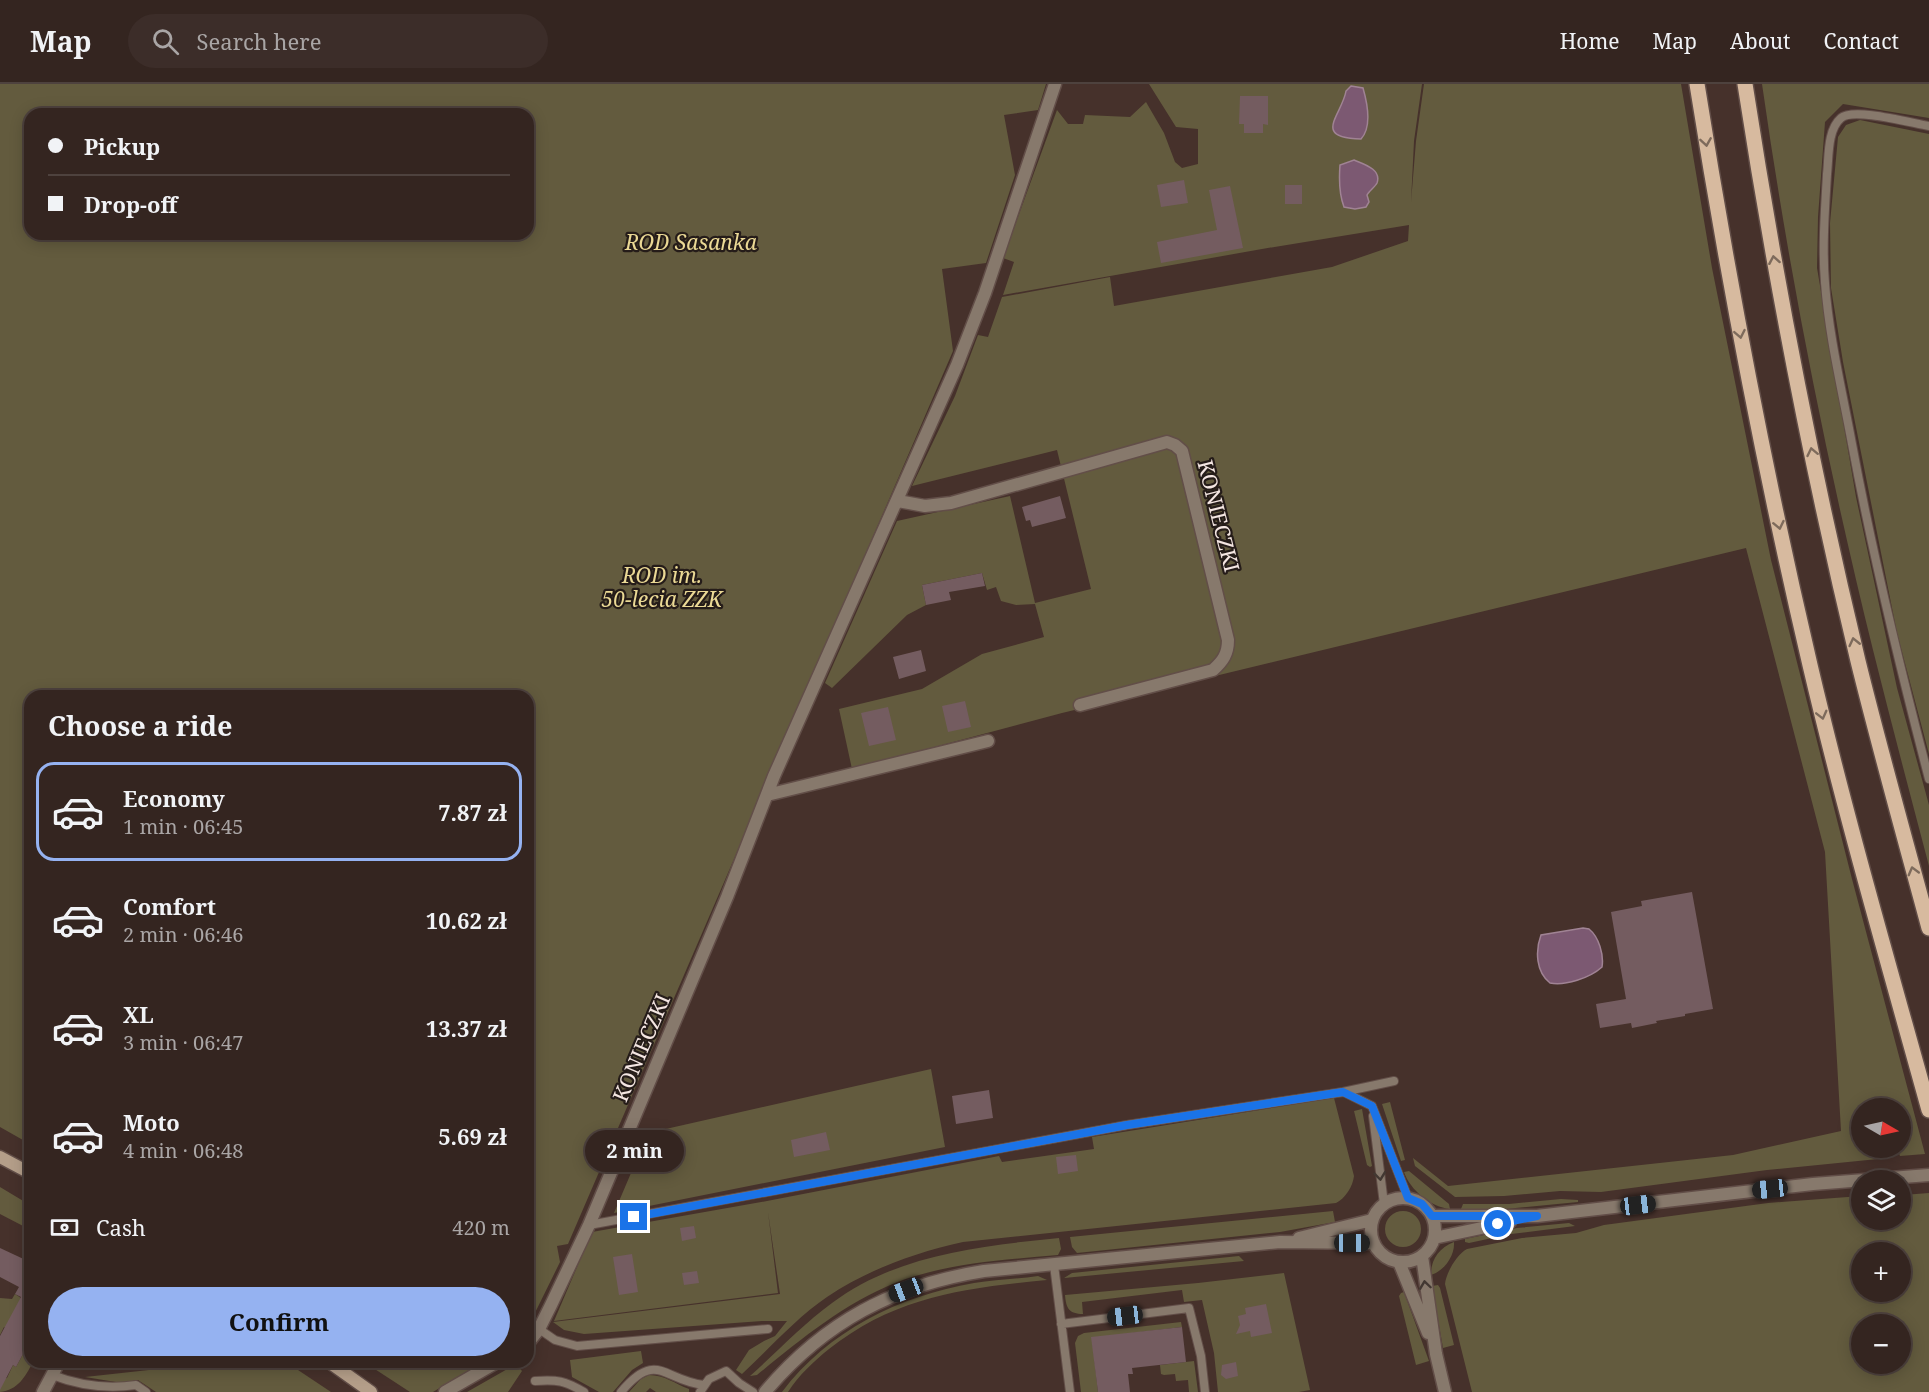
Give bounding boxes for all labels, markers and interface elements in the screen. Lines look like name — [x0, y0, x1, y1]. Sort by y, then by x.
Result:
search box — [128, 14, 548, 68]
text: Map — [30, 22, 92, 60]
icon: search — [149, 25, 182, 58]
text: Search here — [197, 26, 321, 56]
text: Home — [1560, 27, 1620, 55]
text: Map — [1653, 27, 1697, 55]
text: About — [1730, 27, 1791, 55]
text: Contact — [1824, 27, 1899, 55]
text: Pickup — [84, 131, 160, 161]
one-way arrow — [1699, 137, 1711, 146]
text: Drop-off — [84, 189, 177, 219]
park label: ROD Sasanka — [624, 228, 758, 256]
one-way arrow — [1768, 256, 1781, 266]
one-way arrow — [1733, 328, 1746, 338]
one-way arrow — [1806, 447, 1819, 457]
street label: KONIECZKI — [1192, 457, 1246, 575]
one-way arrow — [1772, 520, 1785, 530]
park label: ROD im. 50-lecia ZZK — [601, 561, 724, 613]
one-way arrow — [1848, 637, 1861, 647]
text: Choose a ride — [48, 707, 233, 744]
one-way arrow — [1815, 710, 1828, 720]
text: Economy — [123, 783, 225, 813]
icon: car — [51, 785, 105, 839]
text: 7.87 zł — [438, 797, 507, 827]
text: 1 min · 06:45 — [123, 813, 243, 840]
one-way arrow — [1908, 866, 1921, 876]
text: Comfort — [123, 891, 216, 921]
icon: car — [51, 893, 105, 947]
text: 10.62 zł — [426, 905, 507, 935]
text: 2 min · 06:46 — [123, 921, 243, 948]
street label: KONIECZKI — [606, 989, 676, 1106]
text: XL — [123, 999, 154, 1029]
icon: car — [51, 1001, 105, 1055]
text: 13.37 zł — [426, 1013, 507, 1043]
text: 3 min · 06:47 — [123, 1029, 243, 1056]
north arrow — [1851, 1098, 1911, 1158]
map controls — [1851, 1098, 1911, 1374]
text: Moto — [123, 1107, 180, 1137]
icon: car — [51, 1109, 105, 1163]
text: 5.69 zł — [438, 1121, 507, 1151]
callout: 2 min — [584, 1130, 684, 1172]
text: 4 min · 06:48 — [123, 1137, 243, 1164]
text: 2 min — [606, 1137, 663, 1164]
button: layers — [1851, 1170, 1911, 1230]
one-way arrow — [1373, 1171, 1386, 1180]
car — [1751, 1178, 1789, 1200]
car — [1619, 1194, 1657, 1216]
route end — [620, 1203, 647, 1230]
route start — [1484, 1210, 1511, 1237]
icon: cash — [48, 1211, 81, 1244]
text: Cash — [96, 1212, 146, 1242]
text: 420 m — [452, 1214, 510, 1241]
car — [1334, 1234, 1370, 1252]
button: + — [1851, 1242, 1911, 1302]
car — [886, 1275, 926, 1305]
one-way arrow — [1420, 1280, 1432, 1289]
button: Confirm — [48, 1287, 510, 1356]
car — [1106, 1305, 1144, 1327]
button: − — [1851, 1314, 1911, 1374]

